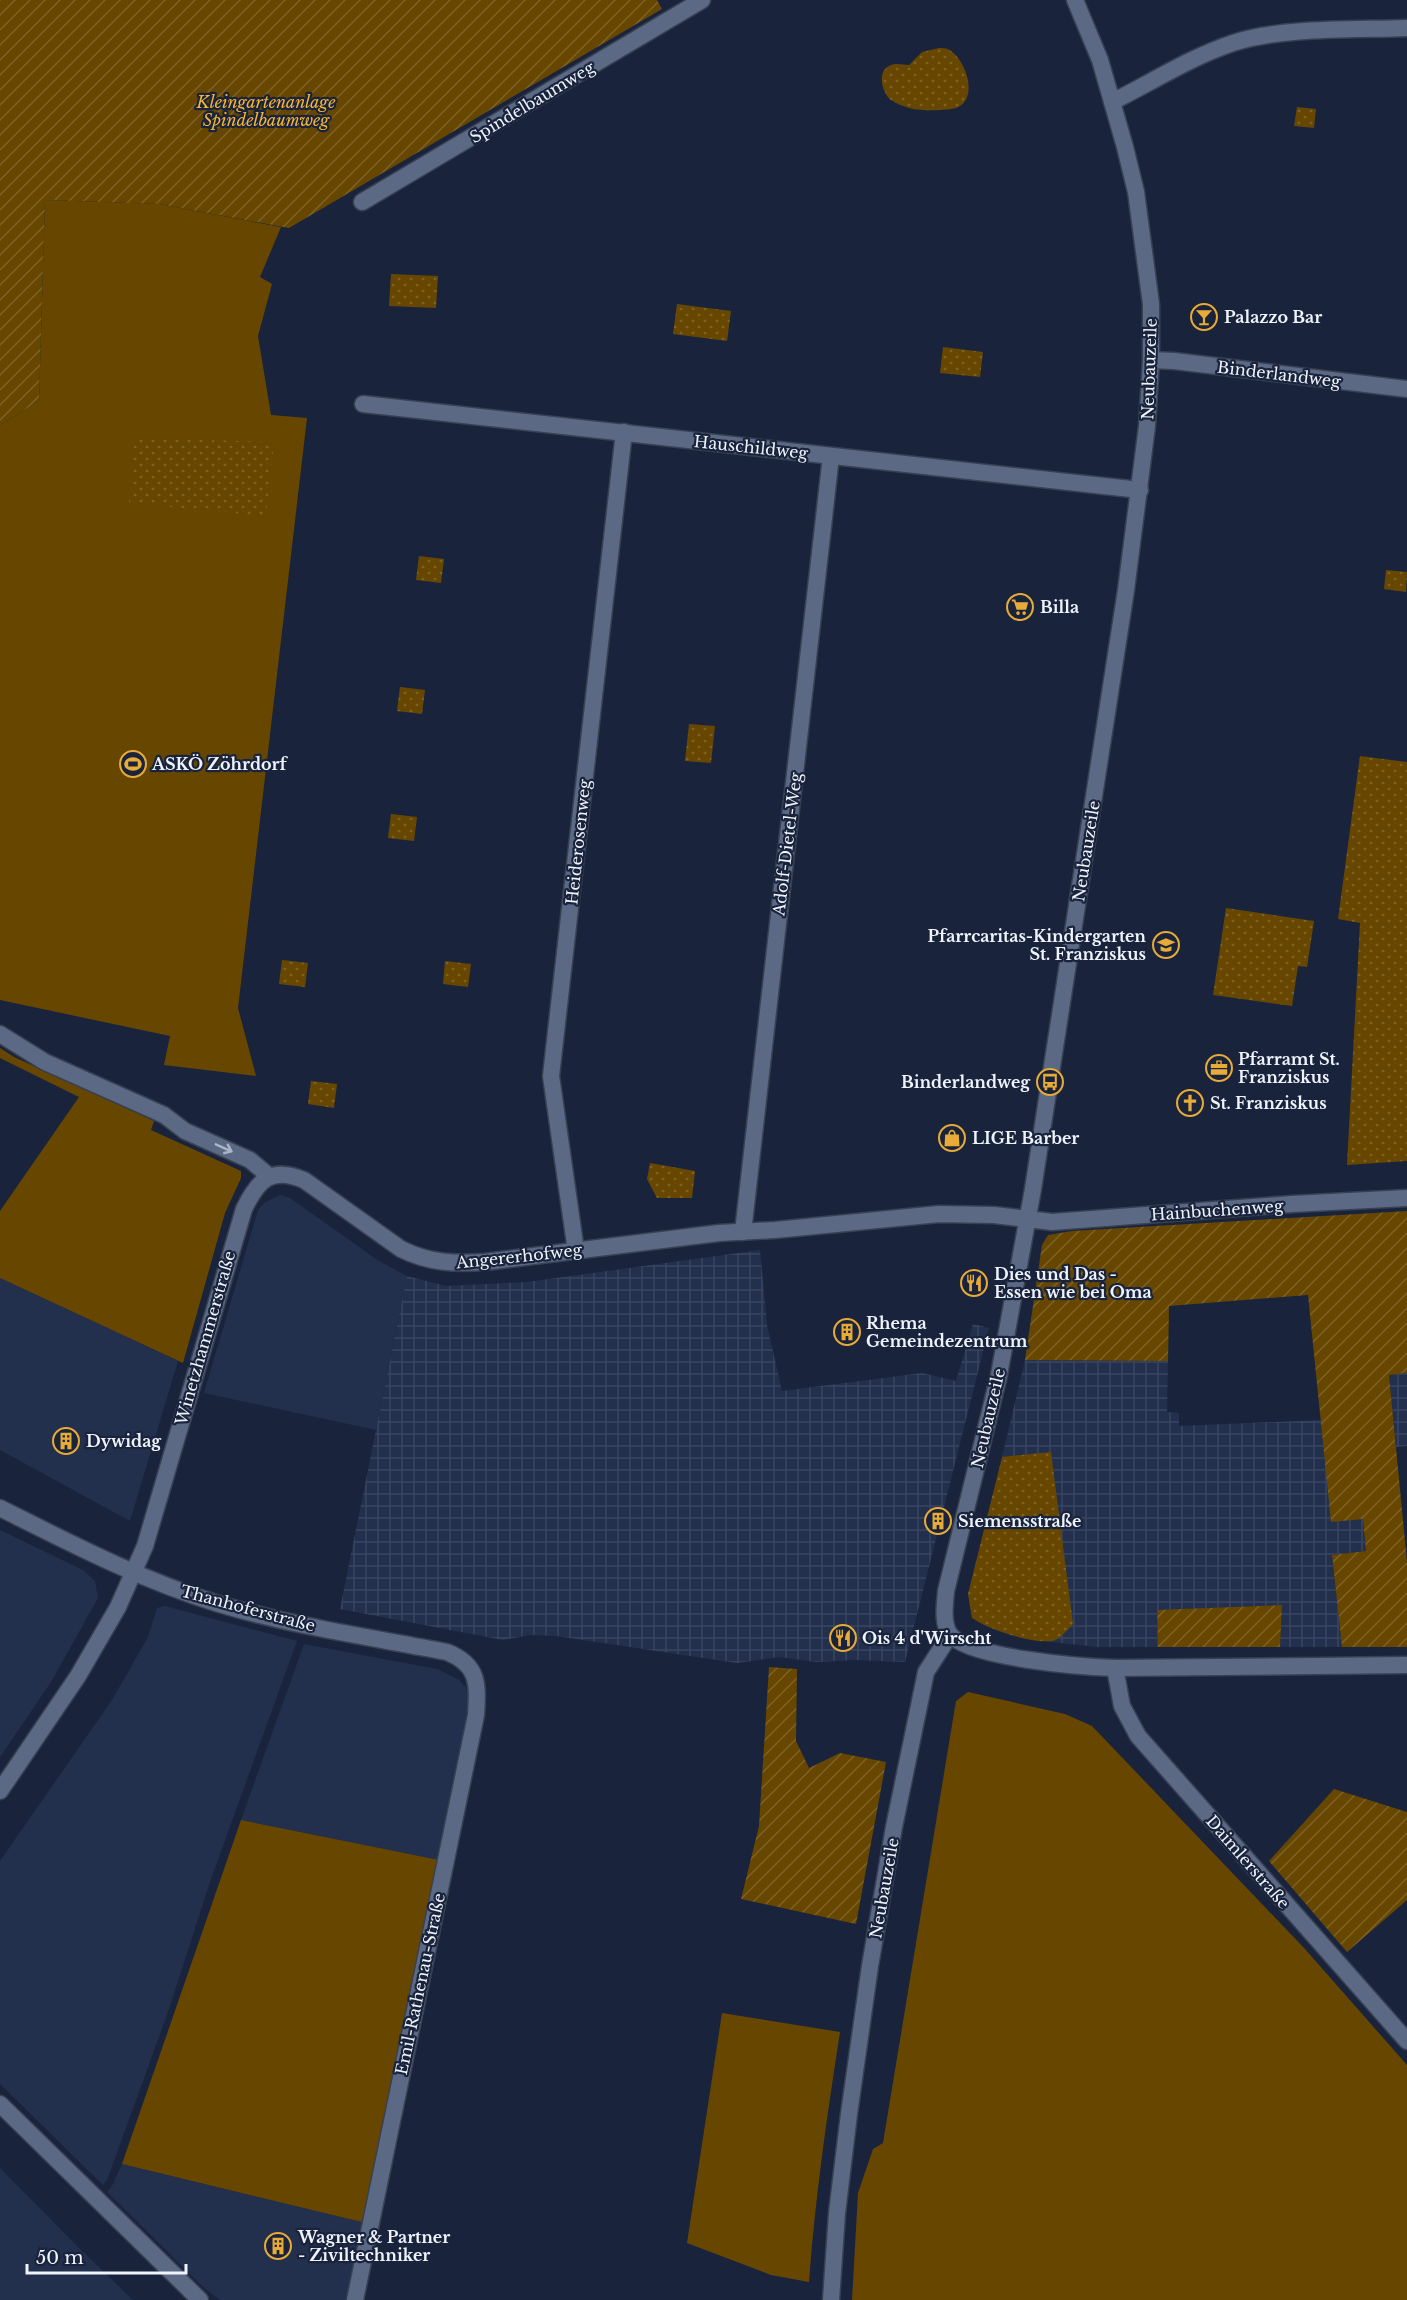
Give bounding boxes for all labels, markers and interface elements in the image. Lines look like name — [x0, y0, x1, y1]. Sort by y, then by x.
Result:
street label: Spindelbaumweg — [466, 57, 598, 147]
park label: Kleingartenanlage Spindelbaumweg — [196, 92, 336, 130]
bar icon: Palazzo Bar — [1189, 302, 1219, 332]
place label: Palazzo Bar — [1224, 307, 1322, 327]
street label: Neubauzeile — [1137, 318, 1161, 420]
street label: Binderlandweg — [1216, 357, 1342, 392]
street label: Hauschildweg — [693, 431, 809, 463]
supermarket icon: Billa — [1005, 592, 1035, 622]
place label: Billa — [1040, 597, 1079, 617]
sports icon: ASKÖ Zöhrdorf — [118, 749, 148, 779]
place label: ASKÖ Zöhrdorf — [151, 754, 289, 774]
street label: Adolf-Dietel-Weg — [768, 771, 806, 918]
street label: Heiderosenweg — [561, 778, 595, 906]
street label: Neubauzeile — [1068, 799, 1104, 903]
place label: Pfarrcaritas-Kindergarten St. Franziskus — [928, 926, 1146, 964]
school or university icon: Pfarrcaritas-Kindergarten St. Franziskus — [1151, 930, 1181, 960]
place label: Pfarramt St. Franziskus — [1238, 1049, 1340, 1087]
office icon: Pfarramt St. Franziskus — [1204, 1053, 1234, 1083]
bus stop icon: Binderlandweg — [1035, 1067, 1065, 1097]
place label: Binderlandweg — [901, 1072, 1031, 1092]
church icon: St. Franziskus — [1175, 1088, 1205, 1118]
place label: St. Franziskus — [1210, 1093, 1327, 1113]
shop icon: LIGE Barber — [937, 1123, 967, 1153]
place label: LIGE Barber — [972, 1128, 1079, 1148]
one-way arrow — [214, 1143, 232, 1155]
street label: Hainbuchenweg — [1150, 1195, 1284, 1225]
street label: Angererhofweg — [454, 1239, 583, 1273]
street label: Winetzhammerstraße — [170, 1249, 239, 1428]
place label: Dies und Das - Essen wie bei Oma — [994, 1264, 1152, 1302]
restaurant icon: Dies und Das - Essen wie bei Oma — [959, 1268, 989, 1298]
place label: Rhema Gemeindezentrum — [866, 1313, 1028, 1351]
building icon: Rhema Gemeindezentrum — [832, 1317, 862, 1347]
street label: Neubauzeile — [967, 1366, 1009, 1470]
building icon: Dywidag — [51, 1426, 81, 1456]
place label: Dywidag — [86, 1431, 162, 1451]
building icon: Siemensstraße — [923, 1506, 953, 1536]
place label: Siemensstraße — [958, 1511, 1081, 1531]
street label: Thanhoferstraße — [179, 1580, 317, 1636]
restaurant icon: Ois 4 d'Wirscht — [828, 1623, 858, 1653]
place label: Ois 4 d'Wirscht — [862, 1628, 992, 1648]
street label: Daimlerstraße — [1202, 1811, 1294, 1913]
street label: Neubauzeile — [865, 1836, 903, 1940]
street label: Emil-Rathenau-Straße — [391, 1891, 449, 2077]
place label: Wagner & Partner - Ziviltechniker — [297, 2227, 450, 2265]
building icon: Wagner & Partner - Ziviltechniker — [263, 2231, 293, 2261]
scale bar — [27, 2237, 186, 2275]
text: 50 m — [36, 2247, 84, 2269]

